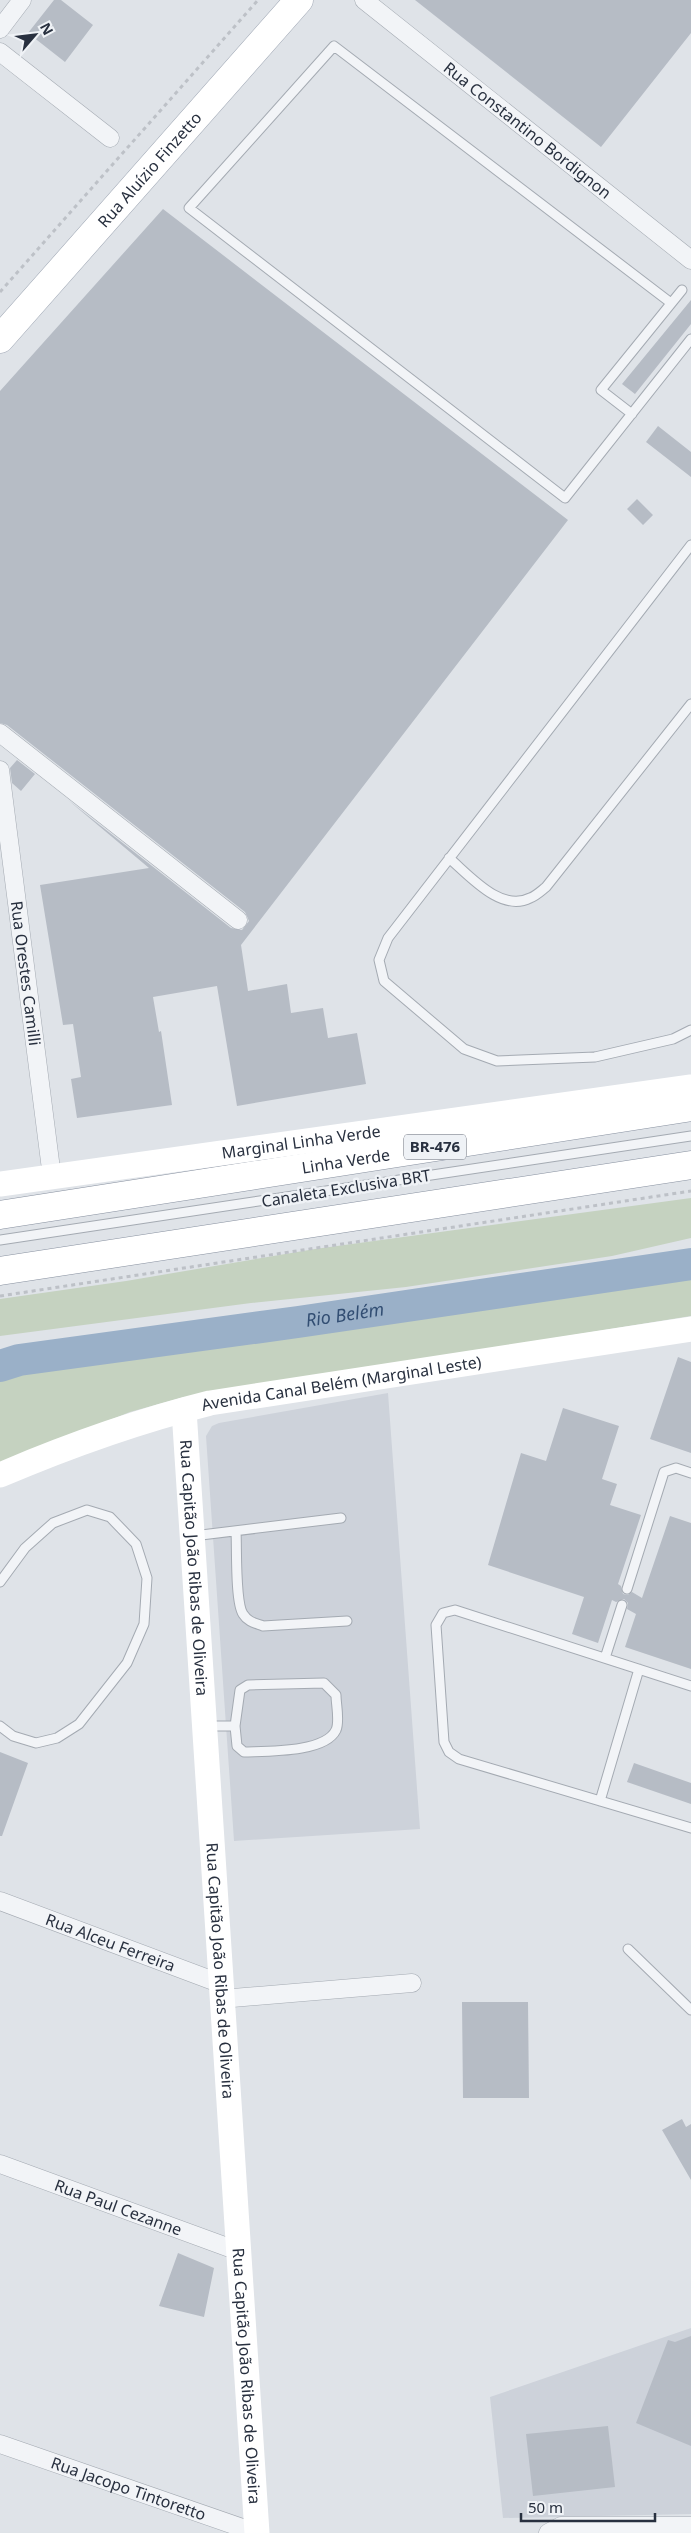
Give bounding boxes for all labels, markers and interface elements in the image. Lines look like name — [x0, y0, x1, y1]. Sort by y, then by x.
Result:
north arrow — [10, 10, 60, 60]
text: N — [36, 19, 58, 38]
street label: Rua Constantino Bordignon — [439, 57, 616, 204]
street label: Rua Aluízio Finzetto — [93, 107, 206, 232]
street label: Rua Orestes Camilli — [6, 900, 46, 1047]
street label: Marginal Linha Verde — [220, 1120, 382, 1162]
road number: BR-476 — [404, 1134, 466, 1160]
street label: Linha Verde — [300, 1145, 390, 1177]
street label: Canaleta Exclusiva BRT — [260, 1164, 432, 1212]
water label: Rio Belém — [304, 1296, 386, 1332]
street label: Avenida Canal Belém (Marginal Leste) — [199, 1350, 483, 1416]
street label: Rua Capitão João Ribas de Oliveira — [175, 1439, 214, 1697]
street label: Rua Capitão João Ribas de Oliveira — [201, 1842, 240, 2100]
street label: Rua Alceu Ferreira — [43, 1908, 178, 1977]
street label: Rua Paul Cezanne — [52, 2174, 185, 2241]
street label: Rua Capitão João Ribas de Oliveira — [227, 2247, 266, 2505]
street label: Rua Jacopo Tintoretto — [48, 2452, 209, 2525]
scale bar — [521, 2490, 655, 2522]
text: 50 m — [528, 2497, 563, 2517]

